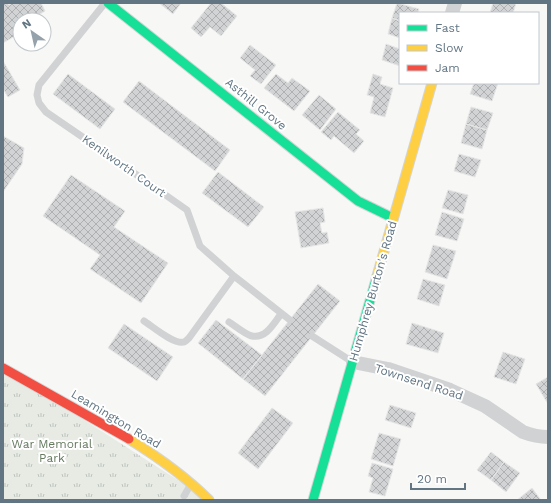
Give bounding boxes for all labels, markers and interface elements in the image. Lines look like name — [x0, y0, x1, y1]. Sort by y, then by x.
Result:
north arrow — [12, 12, 52, 52]
legend — [399, 12, 539, 84]
text: N — [20, 16, 34, 32]
text: Fast — [435, 21, 460, 35]
text: Slow — [435, 41, 463, 55]
text: Jam — [435, 61, 460, 75]
street label: Asthill Grove — [223, 75, 289, 133]
street label: Kenilworth Court — [79, 132, 169, 200]
street label: Humphrey Burton's Road — [346, 219, 400, 363]
street label: Townsend Road — [373, 361, 465, 403]
street label: Leamington Road — [69, 387, 163, 451]
park label: War Memorial Park — [12, 437, 93, 465]
scale bar — [411, 465, 465, 491]
text: 20 m — [417, 472, 447, 486]

